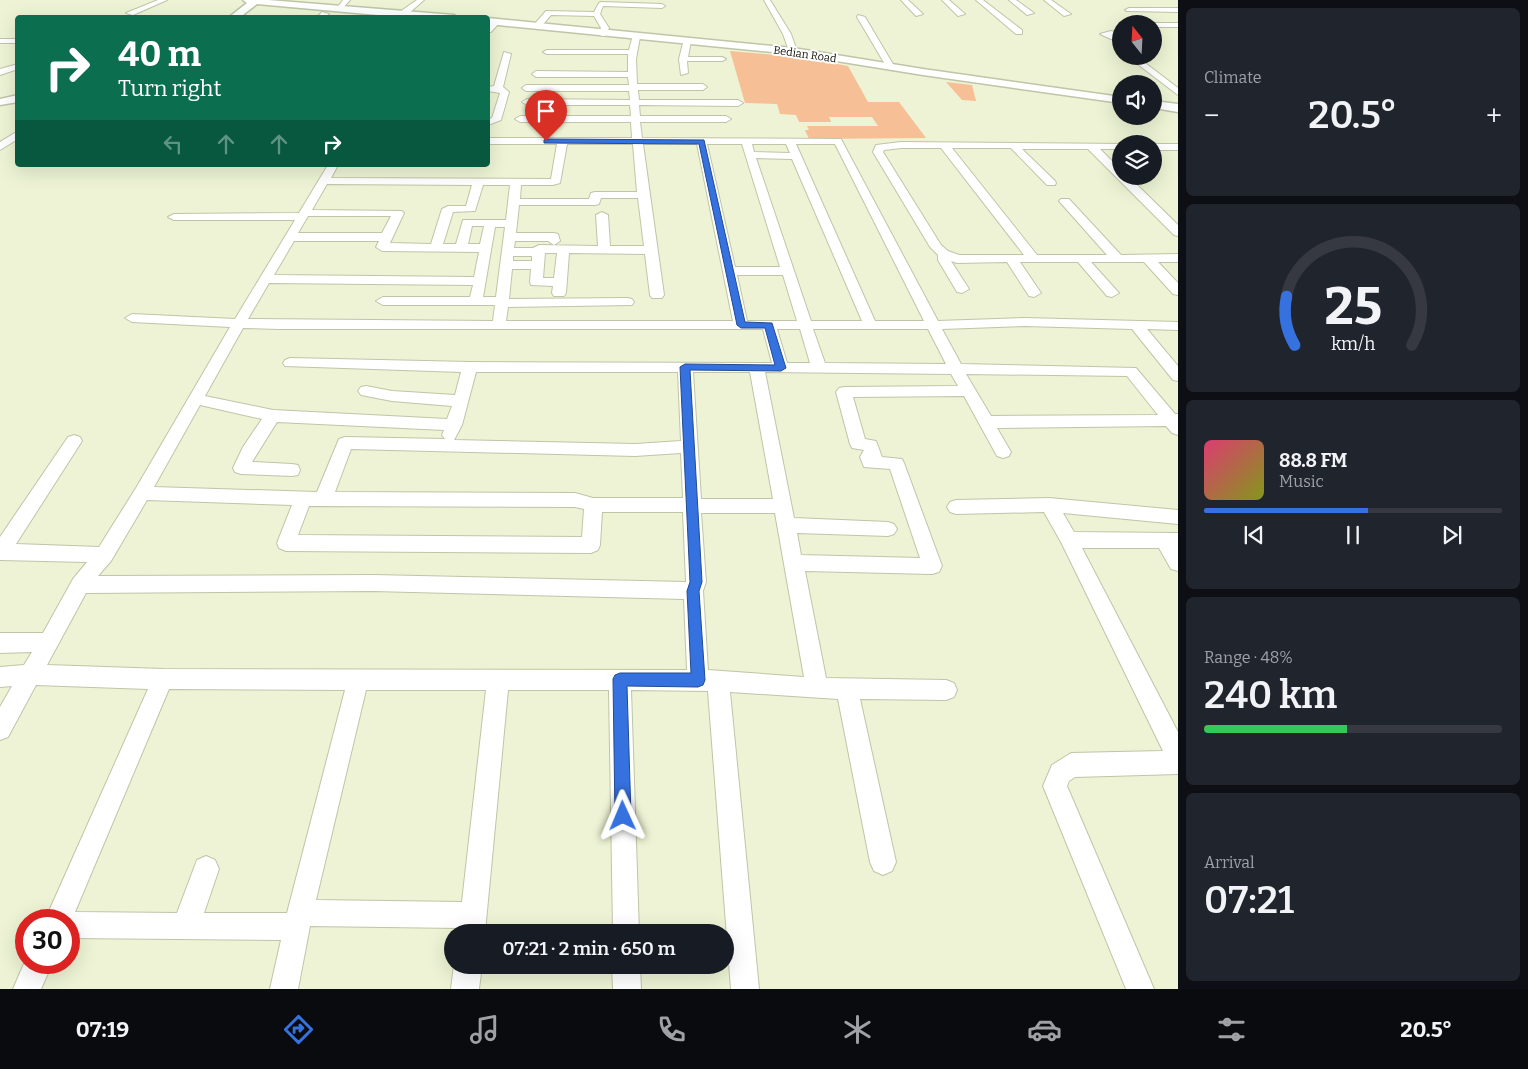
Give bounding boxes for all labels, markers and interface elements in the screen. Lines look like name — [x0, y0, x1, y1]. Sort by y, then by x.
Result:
north arrow — [1112, 15, 1162, 65]
map controls — [1112, 15, 1162, 185]
text: 40 m — [118, 33, 201, 75]
icon: right — [35, 35, 100, 100]
street label: Bedian Road — [772, 44, 838, 65]
text: Climate — [1204, 68, 1262, 87]
text: Turn right — [118, 75, 221, 102]
button: sound — [1112, 75, 1162, 125]
pin — [525, 90, 567, 141]
text: 20.5° — [1308, 92, 1397, 138]
icon: arrive — [532, 97, 560, 125]
text: − — [1204, 99, 1219, 132]
text: + — [1486, 99, 1502, 132]
icon: left — [159, 130, 187, 158]
icon: ahead — [212, 130, 240, 158]
icon: ahead — [265, 130, 293, 158]
icon: right — [318, 130, 346, 158]
button: layers — [1112, 135, 1162, 185]
text: 25 — [1324, 275, 1382, 338]
text: km/h — [1331, 333, 1375, 355]
text: 88.8 FM — [1279, 449, 1347, 472]
text: Music — [1279, 472, 1324, 491]
icon: previous — [1240, 521, 1268, 549]
icon: pause — [1339, 521, 1367, 549]
icon: next — [1438, 521, 1466, 549]
text: Range · 48% — [1204, 648, 1293, 667]
text: 240 km — [1204, 672, 1337, 718]
position arrow — [596, 789, 648, 841]
text: Arrival — [1204, 853, 1255, 872]
text: 07:21 — [1204, 877, 1294, 923]
speed limit sign: 30 — [15, 909, 80, 974]
text: 07:21 · 2 min · 650 m — [502, 937, 676, 960]
icon: directions — [281, 1012, 316, 1047]
icon: music — [467, 1012, 502, 1047]
icon: phone — [654, 1012, 689, 1047]
icon: climate — [840, 1012, 875, 1047]
icon: car — [1027, 1012, 1062, 1047]
icon: filters — [1214, 1012, 1249, 1047]
text: 07:19 — [76, 1016, 129, 1043]
text: 20.5° — [1400, 1016, 1452, 1043]

